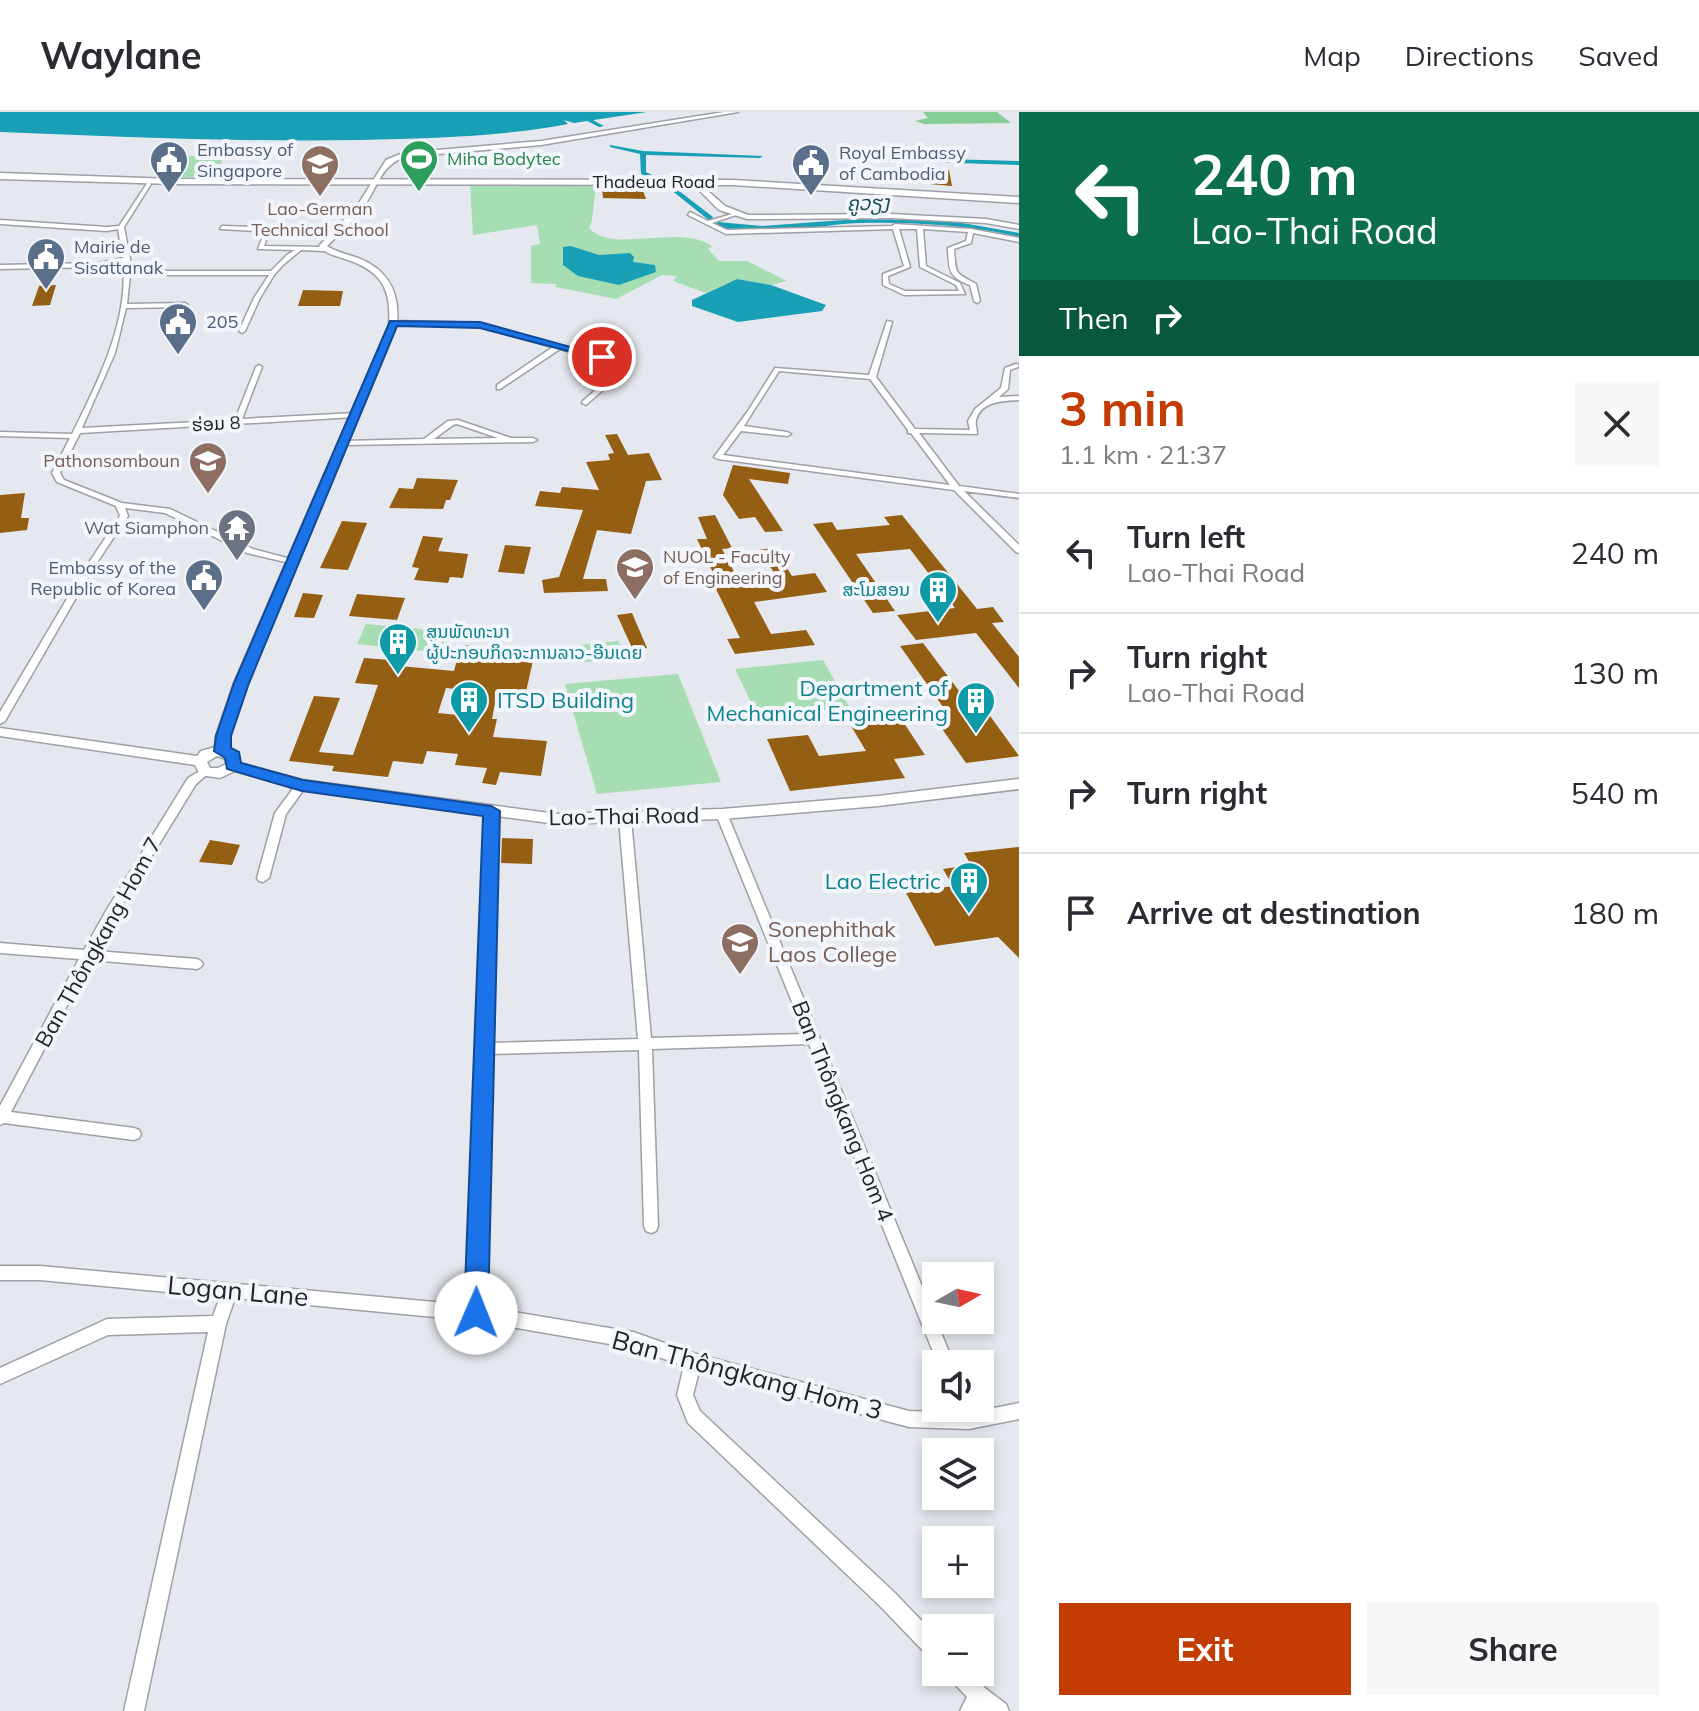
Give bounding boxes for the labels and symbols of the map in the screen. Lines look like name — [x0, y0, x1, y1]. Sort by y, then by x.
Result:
place label: Embassy of Singapore — [197, 138, 294, 182]
sports icon: Miha Bodytec — [398, 138, 440, 193]
public building icon: Embassy of Singapore — [148, 139, 190, 194]
place label: Royal Embassy of Cambodia — [839, 141, 966, 185]
public building icon: Royal Embassy of Cambodia — [790, 142, 832, 197]
school or university icon: Lao-German Technical School — [299, 143, 341, 198]
place label: Miha Bodytec — [447, 147, 561, 170]
street label: Thadeua Road — [593, 170, 715, 193]
water label: ຄູວຽງ — [846, 189, 891, 217]
place label: Lao-German Technical School — [251, 197, 389, 241]
place label: Mairie de Sisattanak — [74, 235, 164, 279]
public building icon: Mairie de Sisattanak — [25, 236, 67, 291]
public building icon: 205 — [157, 301, 199, 356]
place label: 205 — [206, 310, 239, 333]
pin — [568, 323, 636, 391]
street label: ຮ່ອມ 8 — [191, 411, 241, 436]
school or university icon: Pathonsomboun — [187, 440, 229, 495]
place label: Pathonsomboun — [43, 449, 180, 472]
temple icon: Wat Siamphon — [216, 507, 258, 562]
place label: Wat Siamphon — [84, 516, 209, 539]
place label: NUOL - Faculty of Engineering — [663, 545, 791, 589]
school or university icon: NUOL - Faculty of Engineering — [614, 546, 656, 601]
place label: Embassy of the Republic of Korea — [30, 556, 176, 600]
public building icon: Embassy of the Republic of Korea — [183, 557, 225, 612]
building icon: ສະໂມສອນ — [917, 569, 959, 624]
place label: ສະໂມສອນ — [842, 578, 910, 601]
place label: ສູນພັດທະນາ ຜູ້ປະກອບກິດຈະການລາວ-ອີນເດຍ — [426, 620, 643, 665]
building icon: ສູນພັດທະນາ ຜູ້ປະກອບກິດຈະການລາວ-ອີນເດຍ — [377, 621, 419, 676]
place label: Department of Mechanical Engineering — [707, 674, 949, 727]
building icon: ITSD Building — [448, 679, 490, 734]
building icon: Department of Mechanical Engineering — [955, 680, 997, 735]
place label: ITSD Building — [497, 686, 634, 714]
street label: Lao-Thai Road — [548, 801, 700, 831]
street label: Ban Thôngkang Hom 7 — [29, 832, 167, 1052]
building icon: Lao Electric — [948, 860, 990, 915]
place label: Lao Electric — [825, 867, 941, 895]
place label: Sonephithak Laos College — [768, 915, 897, 968]
school or university icon: Sonephithak Laos College — [719, 921, 761, 976]
street label: Ban Thôngkang Hom 4 — [786, 996, 900, 1226]
north arrow — [922, 1262, 994, 1334]
street label: Logan Lane — [166, 1268, 310, 1313]
position arrow — [434, 1271, 518, 1355]
street label: Ban Thôngkang Hom 3 — [608, 1323, 886, 1427]

